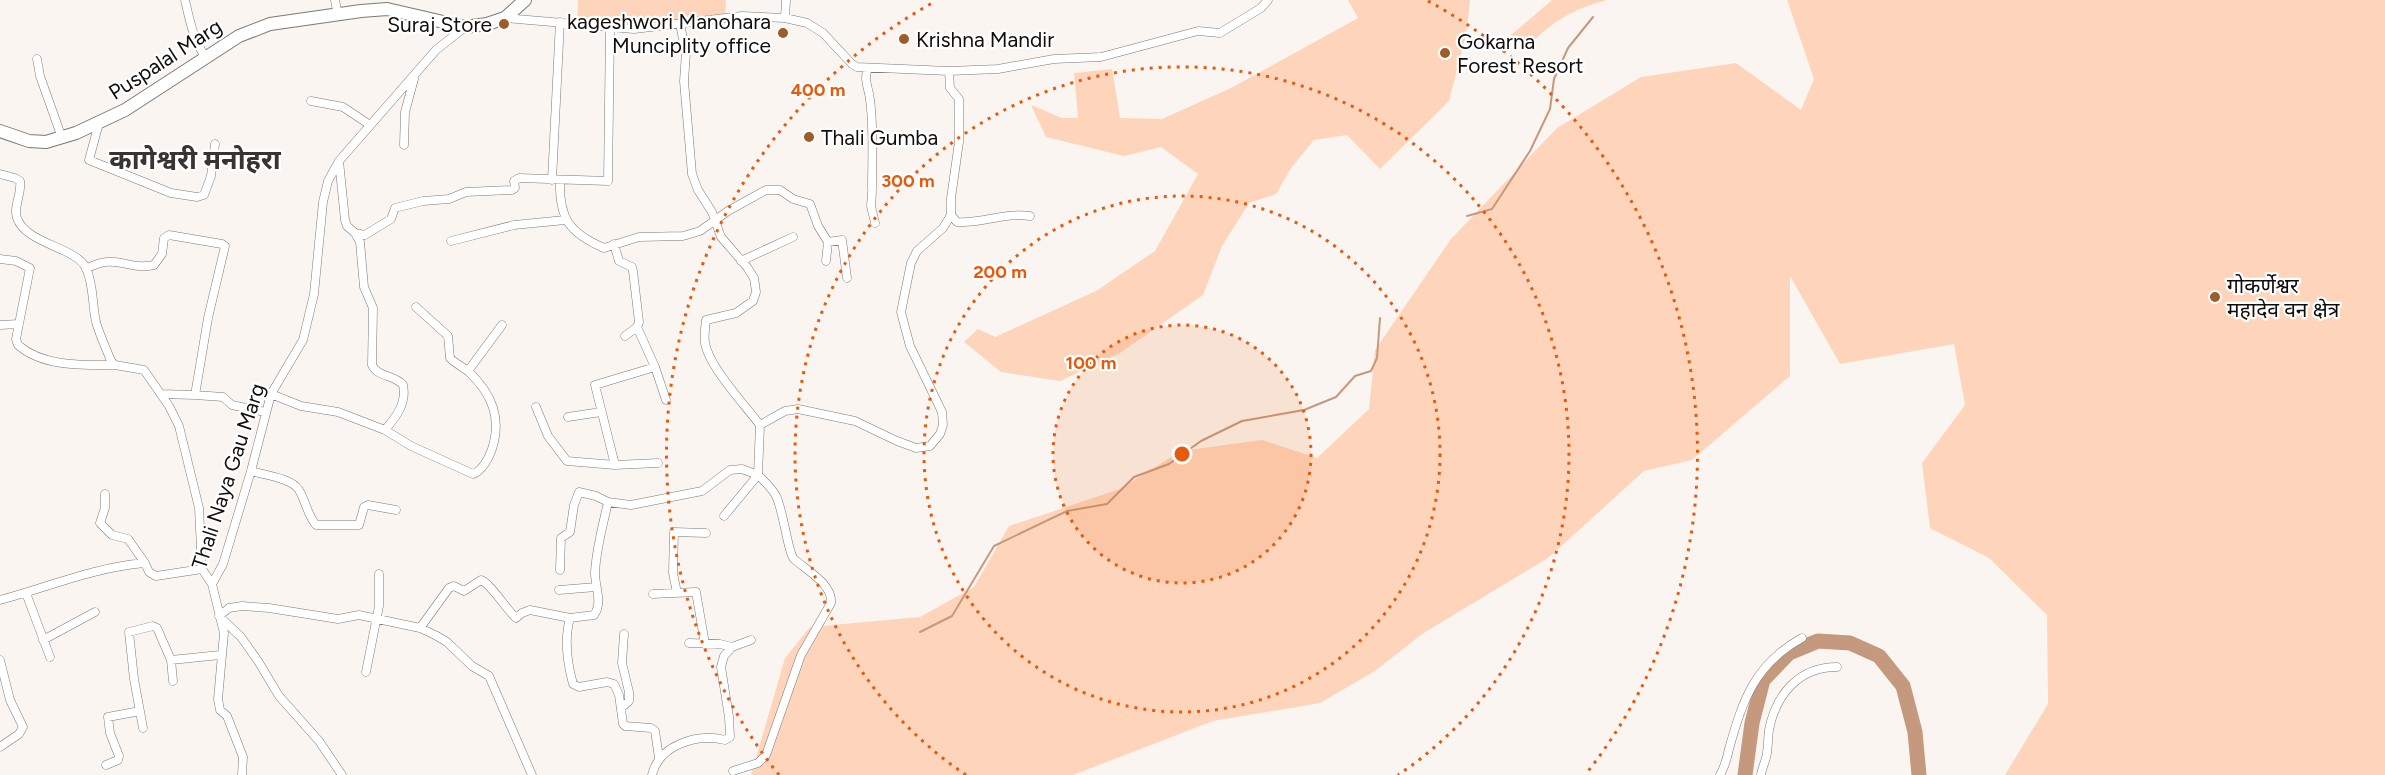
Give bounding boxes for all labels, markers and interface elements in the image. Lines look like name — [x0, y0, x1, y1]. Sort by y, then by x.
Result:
place label: kageshwori Manohara Munciplity office — [567, 9, 771, 58]
place label: Suraj Store — [387, 12, 492, 37]
street label: Puspalal Marg — [104, 13, 226, 105]
marker: Suraj Store — [497, 17, 511, 31]
marker: kageshwori Manohara Munciplity office — [776, 26, 790, 40]
place label: Krishna Mandir — [916, 27, 1054, 52]
place label: Gokarna Forest Resort — [1457, 29, 1584, 78]
marker: Krishna Mandir — [897, 32, 911, 46]
marker: Gokarna Forest Resort — [1438, 46, 1452, 60]
text: 400 m — [791, 79, 845, 101]
place label: Thali Gumba — [821, 125, 938, 150]
marker: Thali Gumba — [802, 130, 816, 144]
district label: कागेश्वरी मनोहरा — [109, 143, 282, 176]
text: 300 m — [881, 170, 935, 192]
text: 200 m — [973, 261, 1027, 283]
place label: गोकर्णेश्वर महादेव वन क्षेत्र — [2227, 273, 2340, 322]
marker: गोकर्णेश्वर महादेव वन क्षेत्र — [2208, 290, 2222, 304]
text: 100 m — [1066, 352, 1116, 374]
street label: Thali Naya Gau Marg — [186, 380, 270, 572]
centre of rings — [1172, 444, 1192, 464]

